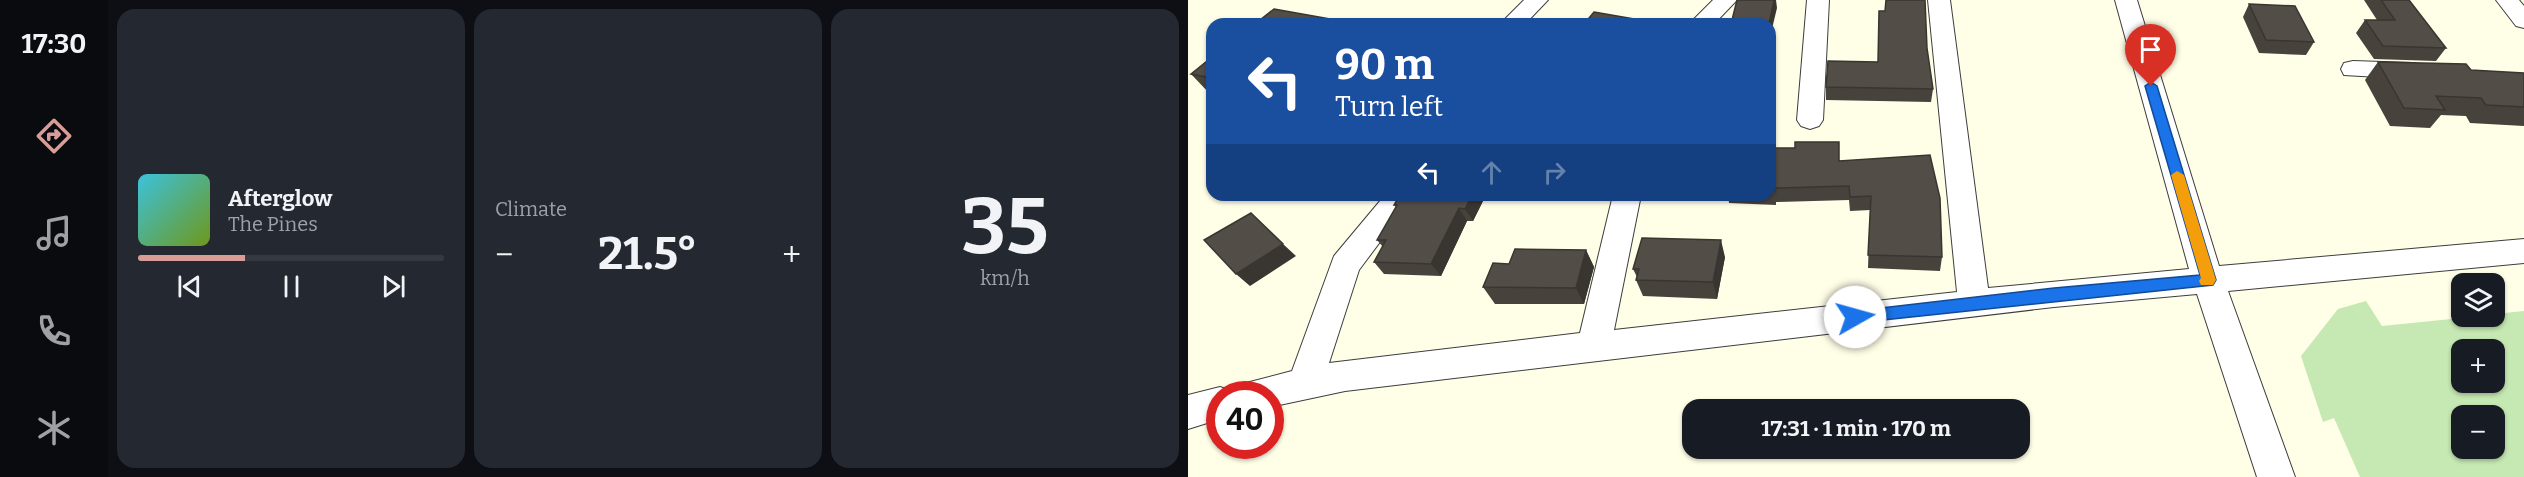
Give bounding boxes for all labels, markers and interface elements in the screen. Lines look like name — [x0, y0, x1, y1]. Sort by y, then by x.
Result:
pin — [2125, 24, 2176, 86]
text: 17:30 — [22, 28, 86, 60]
icon: arrive — [2134, 33, 2167, 66]
text: 90 m — [1335, 40, 1434, 90]
icon: left — [1236, 42, 1314, 120]
text: Turn left — [1335, 91, 1443, 123]
icon: directions — [33, 115, 75, 157]
icon: left — [1412, 156, 1445, 189]
icon: ahead — [1475, 156, 1508, 189]
icon: right — [1538, 156, 1571, 189]
text: 35 — [961, 180, 1049, 274]
text: Afterglow — [228, 185, 332, 212]
text: Climate — [495, 197, 567, 221]
icon: music — [33, 212, 75, 254]
text: The Pines — [228, 212, 318, 236]
text: 21.5° — [598, 227, 697, 281]
text: − — [495, 235, 513, 275]
text: + — [782, 235, 801, 275]
text: km/h — [980, 266, 1030, 290]
icon: previous — [173, 270, 206, 303]
icon: pause — [275, 270, 308, 303]
icon: next — [377, 270, 410, 303]
map controls — [2451, 273, 2505, 459]
button: layers — [2451, 273, 2505, 327]
position arrow — [1823, 285, 1887, 349]
icon: phone — [33, 310, 75, 352]
button: + — [2451, 339, 2505, 393]
speed limit sign: 40 — [1206, 381, 1284, 459]
button: − — [2451, 405, 2505, 459]
icon: climate — [33, 407, 75, 449]
text: 17:31 · 1 min · 170 m — [1761, 415, 1951, 442]

